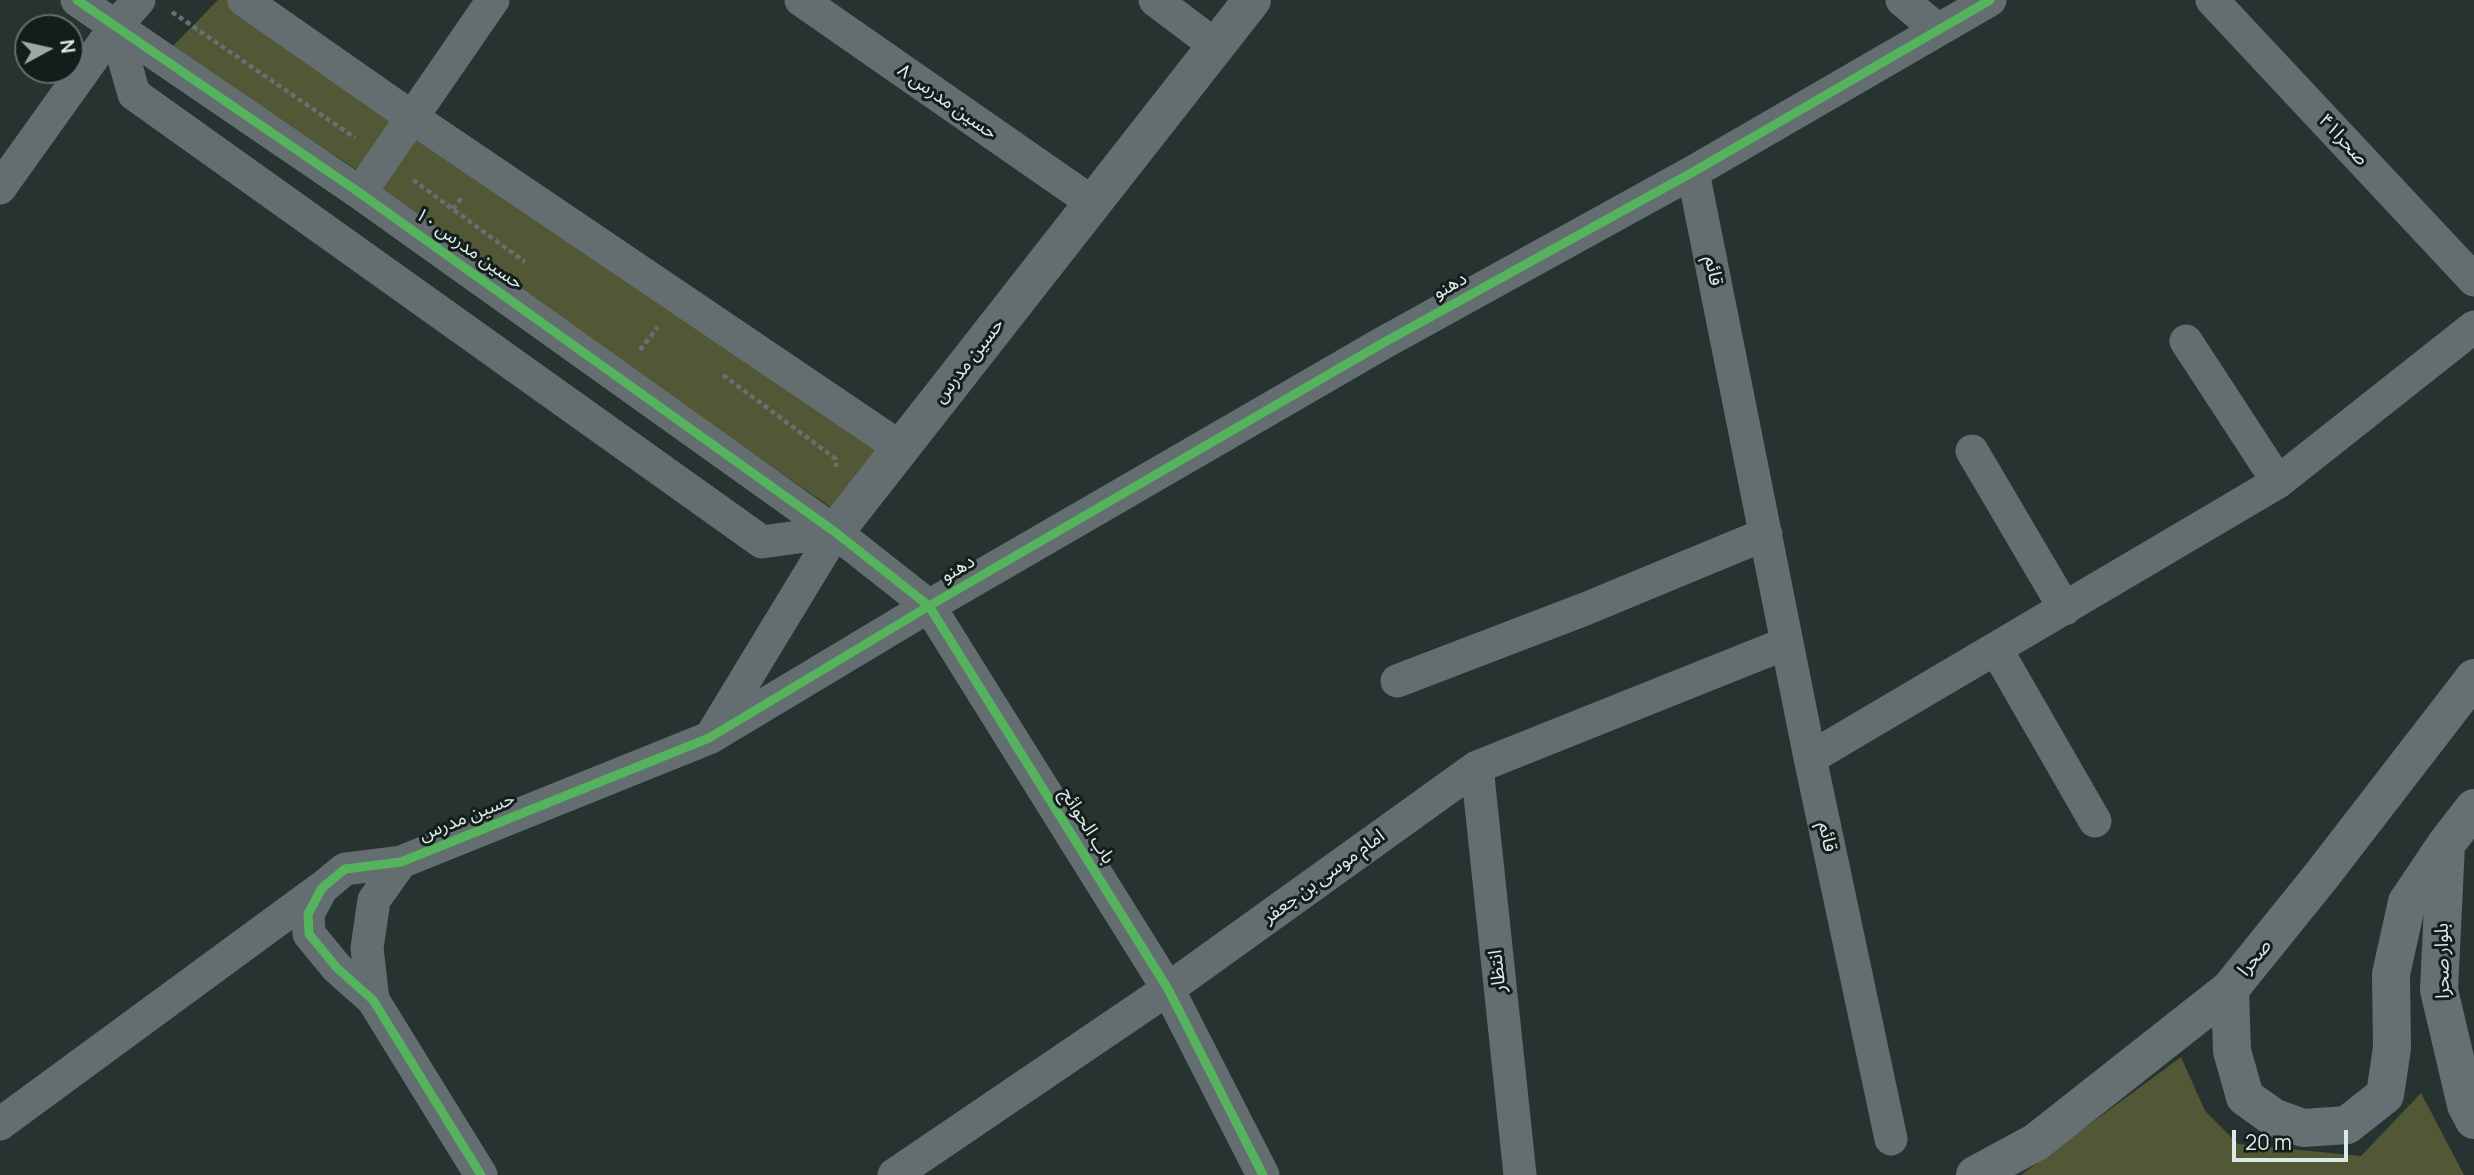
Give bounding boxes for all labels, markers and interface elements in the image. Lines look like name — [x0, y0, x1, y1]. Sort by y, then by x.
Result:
north arrow — [14, 14, 84, 84]
text: N — [54, 38, 82, 55]
street label: حسین مدرس ۸ — [893, 59, 1001, 145]
street label: صحرا۴۱ — [2313, 109, 2373, 171]
street label: حسین مدرس ۱۰ — [410, 203, 528, 295]
street label: قائم — [1699, 254, 1727, 288]
street label: دهنو — [1429, 267, 1471, 305]
street label: حسین مدرس — [929, 314, 1009, 408]
street label: دهنو — [937, 550, 979, 588]
street label: باب الحوائج — [1055, 784, 1119, 868]
street label: حسین مدرس — [416, 787, 518, 847]
street label: قائم — [1813, 820, 1841, 854]
street label: امام موسی بن جعفر — [1258, 825, 1390, 929]
street label: بلوار صحرا — [2431, 923, 2455, 999]
street label: صحرا — [2233, 935, 2277, 981]
street label: انتظار — [1484, 949, 1512, 993]
scale bar — [2236, 1116, 2352, 1160]
text: 20 m — [2245, 1128, 2292, 1156]

